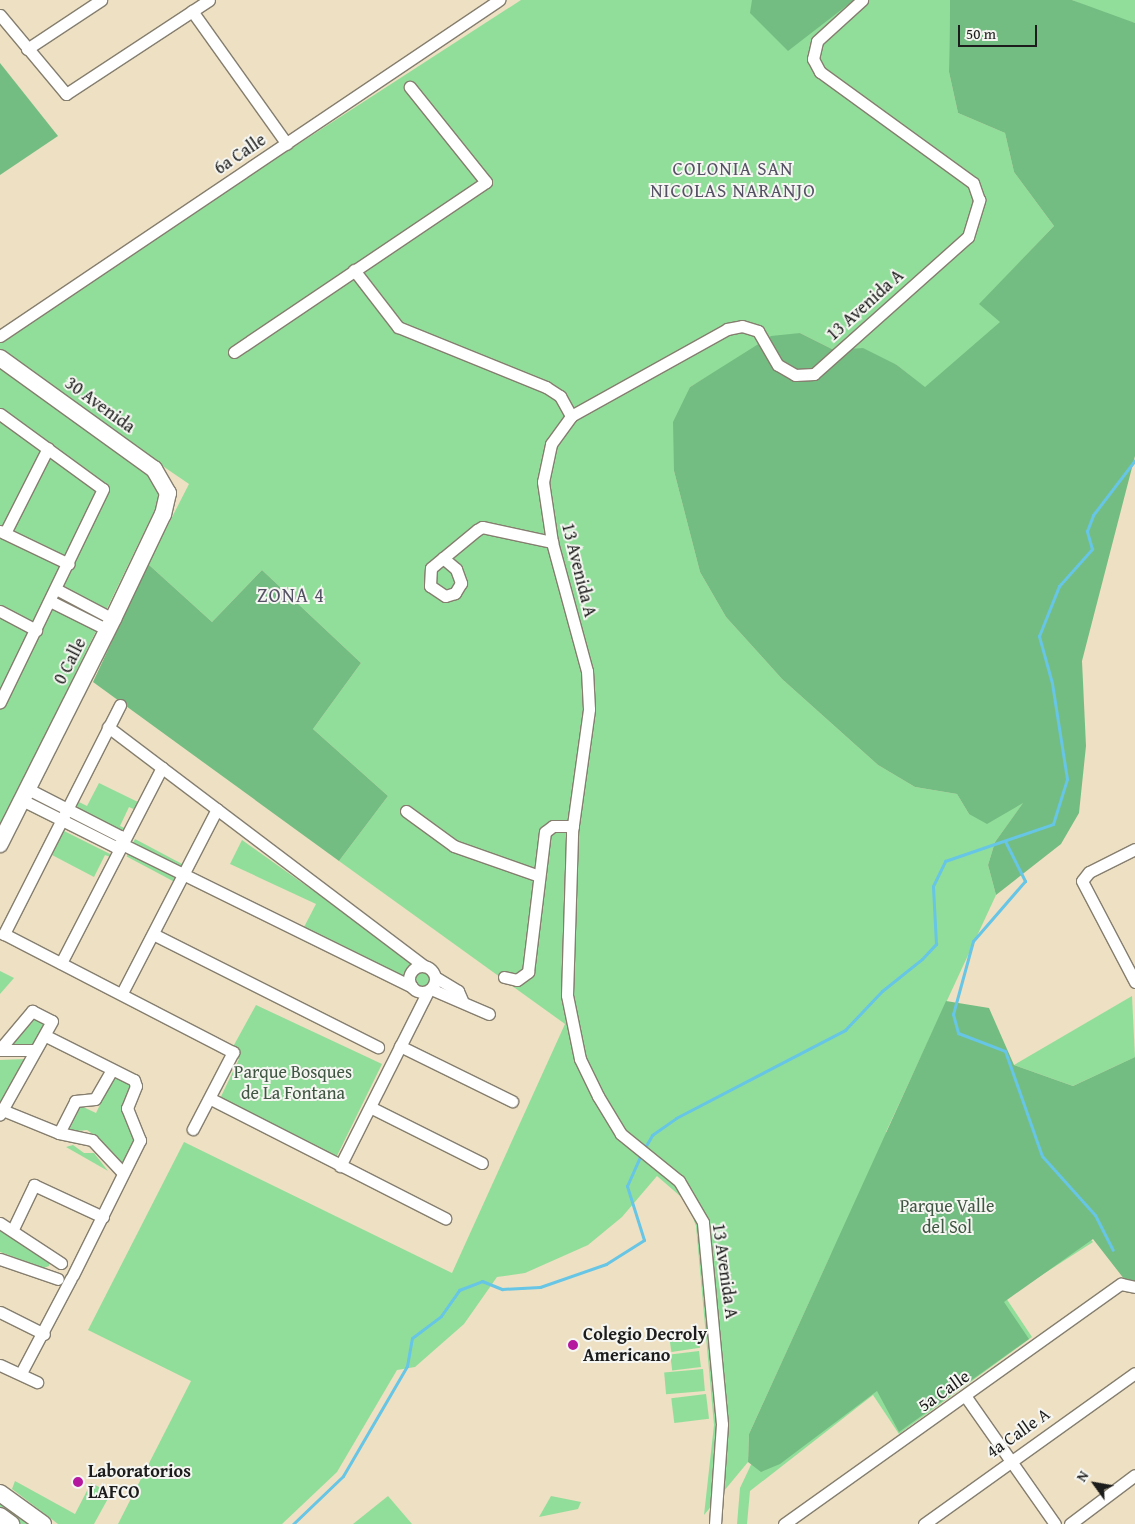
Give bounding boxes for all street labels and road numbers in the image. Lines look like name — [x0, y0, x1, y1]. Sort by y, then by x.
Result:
street label: 6a Calle — [210, 129, 270, 179]
street label: 13 Avenida A — [822, 265, 908, 345]
street label: 30 Avenida — [61, 372, 139, 438]
street label: 13 Avenida A — [557, 521, 601, 619]
street label: 0 Calle — [49, 634, 91, 688]
street label: 13 Avenida A — [708, 1222, 742, 1320]
street label: 5a Calle — [914, 1366, 974, 1416]
street label: 4a Calle A — [982, 1403, 1054, 1463]

